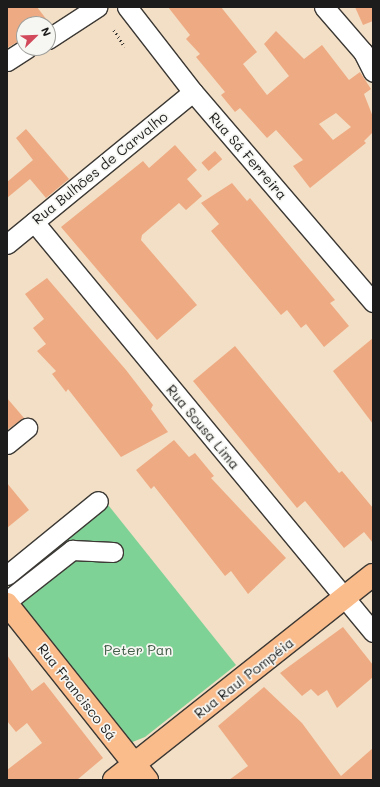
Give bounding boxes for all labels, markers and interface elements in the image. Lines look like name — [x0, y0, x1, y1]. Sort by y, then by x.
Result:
north arrow — [16, 16, 56, 56]
text: N — [38, 25, 55, 38]
street label: Rua Bulhões de Carvalho — [29, 108, 171, 228]
street label: Rua Sá Ferreira — [206, 109, 290, 203]
street label: Rua Sousa Lima — [163, 381, 243, 473]
street label: Rua Raul Pompéia — [191, 634, 297, 722]
street label: Rua Francisco Sá — [34, 640, 120, 744]
park label: Peter Pan — [104, 642, 172, 658]

